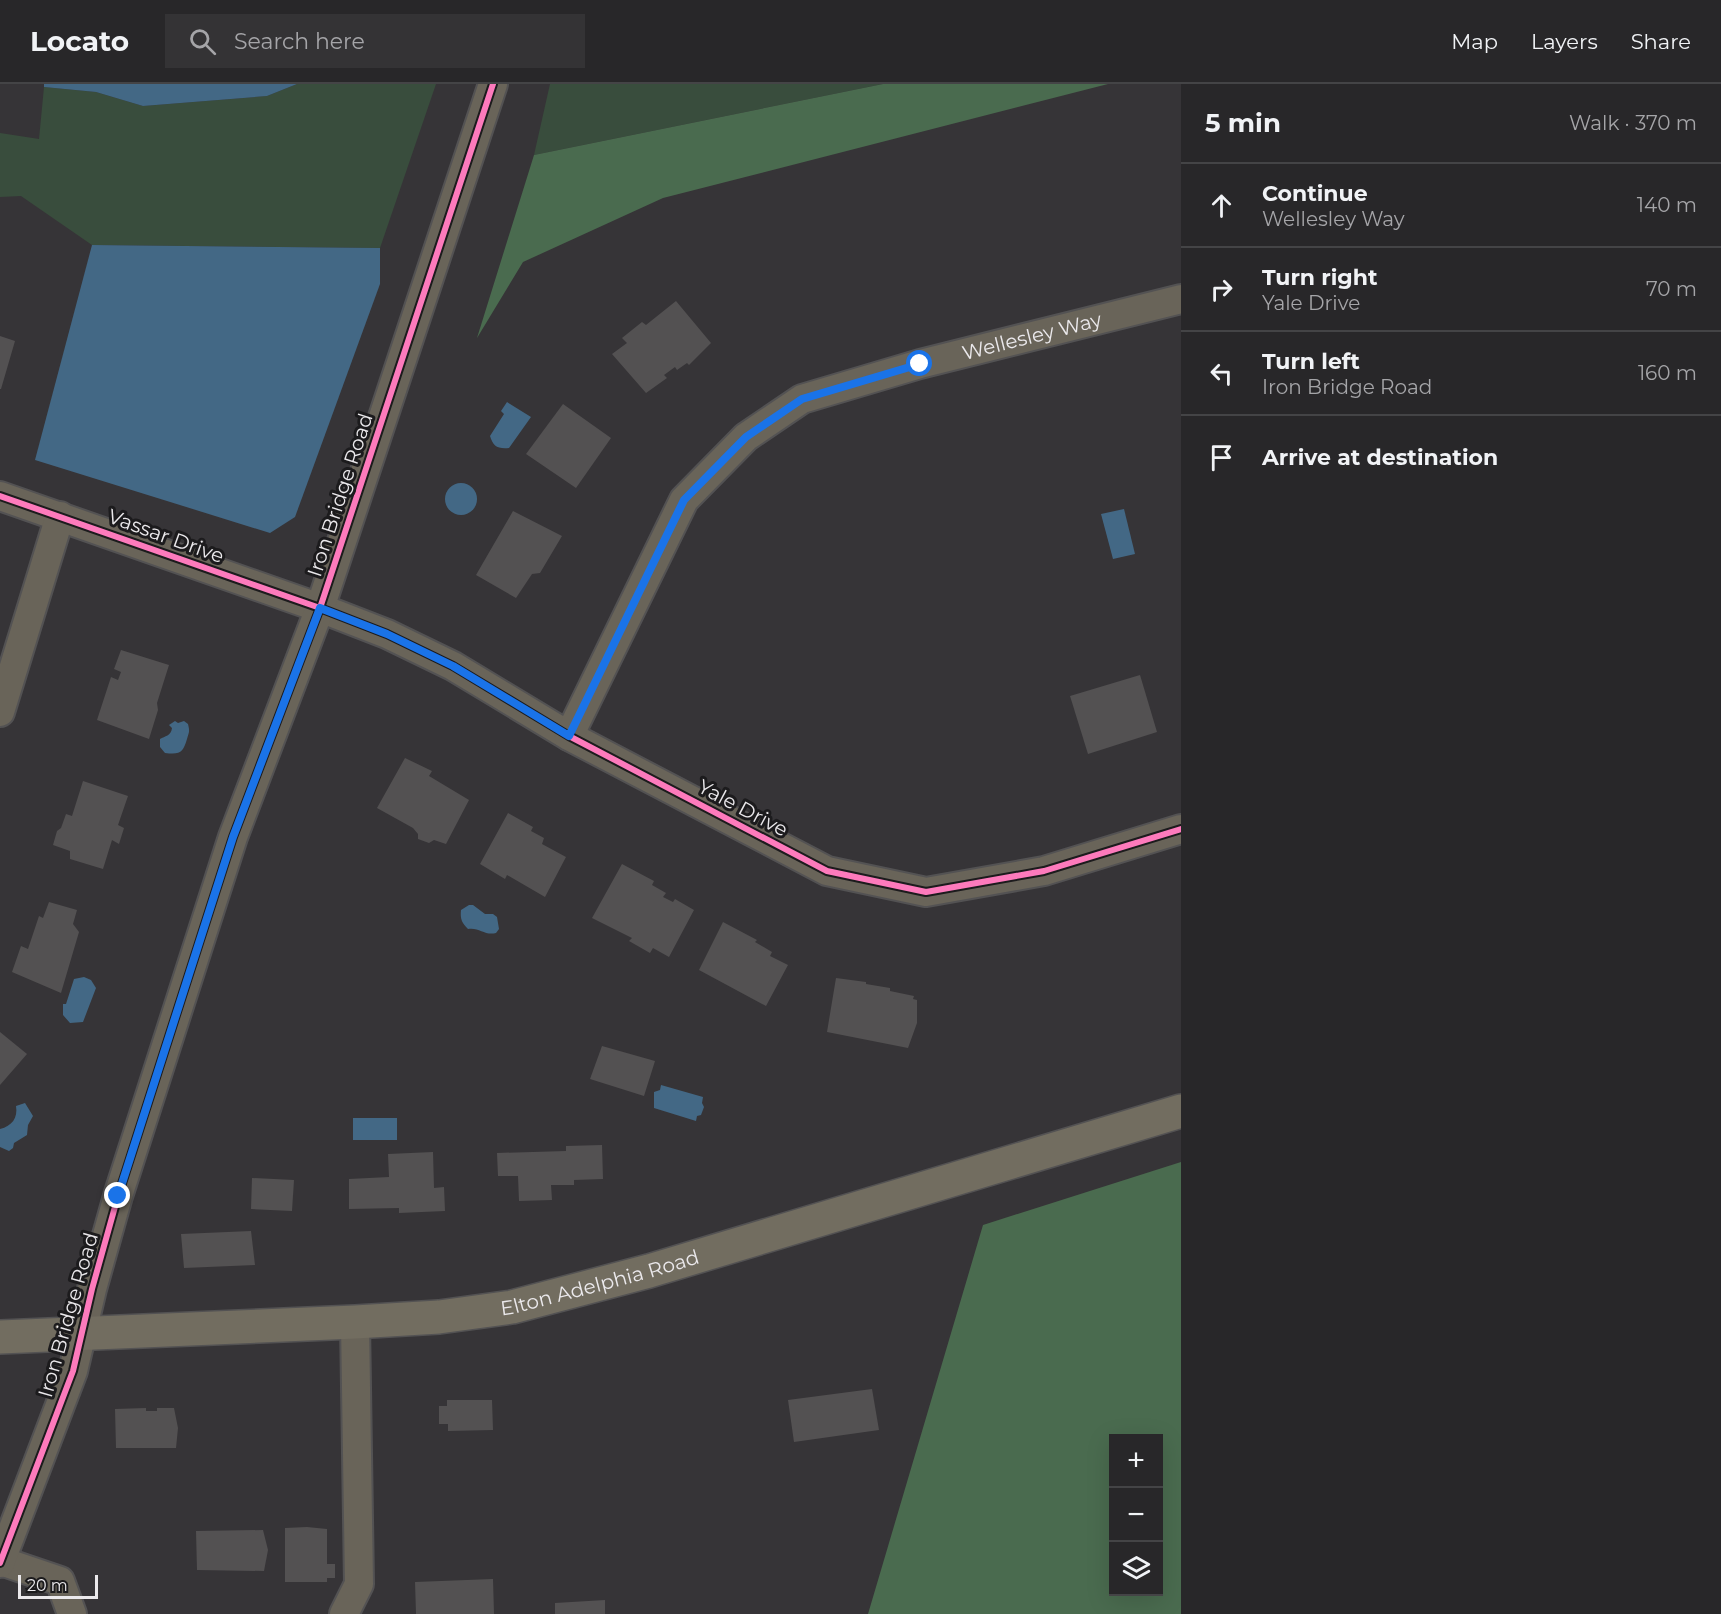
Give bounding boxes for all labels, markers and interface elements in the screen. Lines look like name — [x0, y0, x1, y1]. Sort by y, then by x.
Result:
search box — [165, 14, 585, 68]
text: Locato — [30, 24, 129, 58]
icon: search — [186, 25, 219, 58]
text: Search here — [234, 28, 365, 55]
text: Map — [1451, 29, 1498, 54]
text: Layers — [1531, 29, 1598, 54]
text: Share — [1631, 29, 1691, 54]
text: 5 min — [1205, 107, 1281, 139]
text: Walk · 370 m — [1569, 111, 1697, 135]
text: Continue — [1262, 180, 1368, 207]
icon: ahead — [1205, 189, 1238, 222]
text: 140 m — [1637, 193, 1697, 217]
text: Wellesley Way — [1262, 207, 1405, 231]
text: Turn right — [1262, 264, 1377, 291]
icon: right — [1205, 273, 1238, 306]
text: 70 m — [1646, 277, 1697, 301]
text: Yale Drive — [1262, 291, 1360, 315]
street label: Wellesley Way — [960, 307, 1104, 365]
text: Turn left — [1262, 348, 1360, 375]
route start — [906, 350, 932, 376]
icon: left — [1205, 357, 1238, 390]
text: 160 m — [1638, 361, 1697, 385]
text: Iron Bridge Road — [1262, 375, 1432, 399]
street label: Iron Bridge Road — [302, 410, 378, 580]
icon: arrive — [1205, 441, 1238, 474]
text: Arrive at destination — [1262, 444, 1498, 471]
street label: Vassar Drive — [105, 504, 227, 568]
street label: Yale Drive — [694, 774, 792, 842]
route end — [104, 1182, 130, 1208]
street label: Iron Bridge Road — [33, 1230, 103, 1400]
street label: Elton Adelphia Road — [499, 1245, 702, 1320]
map controls — [1109, 1434, 1163, 1596]
button: + — [1109, 1434, 1163, 1488]
button: − — [1109, 1488, 1163, 1542]
button: layers — [1109, 1542, 1163, 1596]
scale bar — [18, 1572, 98, 1600]
text: 20 m — [27, 1576, 68, 1595]

